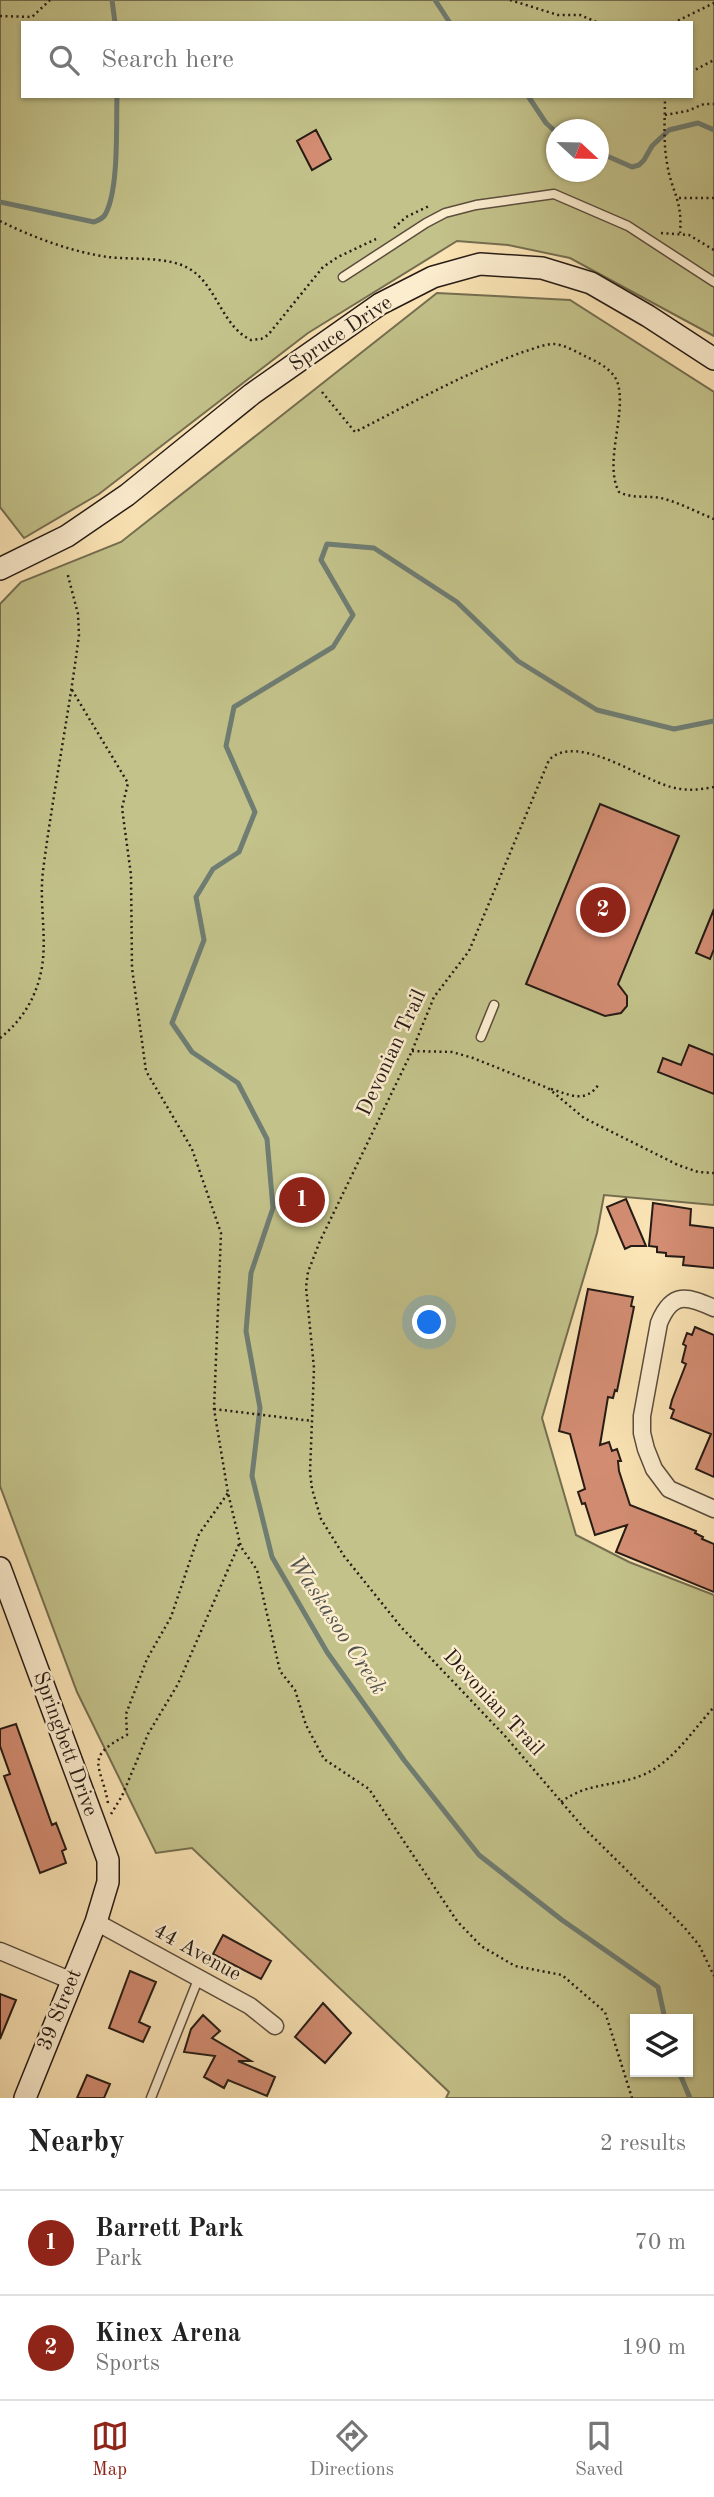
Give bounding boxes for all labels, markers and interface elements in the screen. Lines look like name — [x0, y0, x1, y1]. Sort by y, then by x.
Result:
search box — [21, 21, 693, 98]
icon: search — [45, 41, 83, 79]
text: Search here — [101, 47, 234, 73]
north arrow — [546, 119, 609, 182]
street label: Spruce Drive — [286, 292, 396, 376]
pin: 2 — [580, 884, 626, 936]
street label: Devonian Trail — [354, 986, 430, 1119]
pin: 1 — [279, 1174, 325, 1226]
your location — [412, 1305, 446, 1339]
water label: Waskasoo Creek — [283, 1551, 391, 1699]
street label: Devonian Trail — [439, 1646, 547, 1760]
street label: Springbett Drive — [29, 1669, 101, 1819]
street label: 44 Avenue — [150, 1920, 244, 1986]
street label: 39 Street — [34, 1966, 86, 2054]
map controls — [630, 2014, 693, 2077]
button: layers — [630, 2014, 693, 2077]
text: Nearby — [28, 2128, 125, 2158]
text: 2 results — [600, 2132, 686, 2155]
text: Barrett Park — [95, 2216, 244, 2242]
text: 1 — [44, 2231, 58, 2254]
text: 70 m — [635, 2231, 686, 2254]
text: Park — [95, 2247, 142, 2270]
text: Kinex Arena — [95, 2321, 241, 2347]
text: 2 — [44, 2336, 58, 2359]
text: 190 m — [621, 2336, 686, 2359]
text: Sports — [95, 2352, 160, 2375]
tab: Map — [91, 2417, 129, 2482]
tab: Directions — [310, 2417, 394, 2482]
tab: Saved — [575, 2417, 623, 2482]

